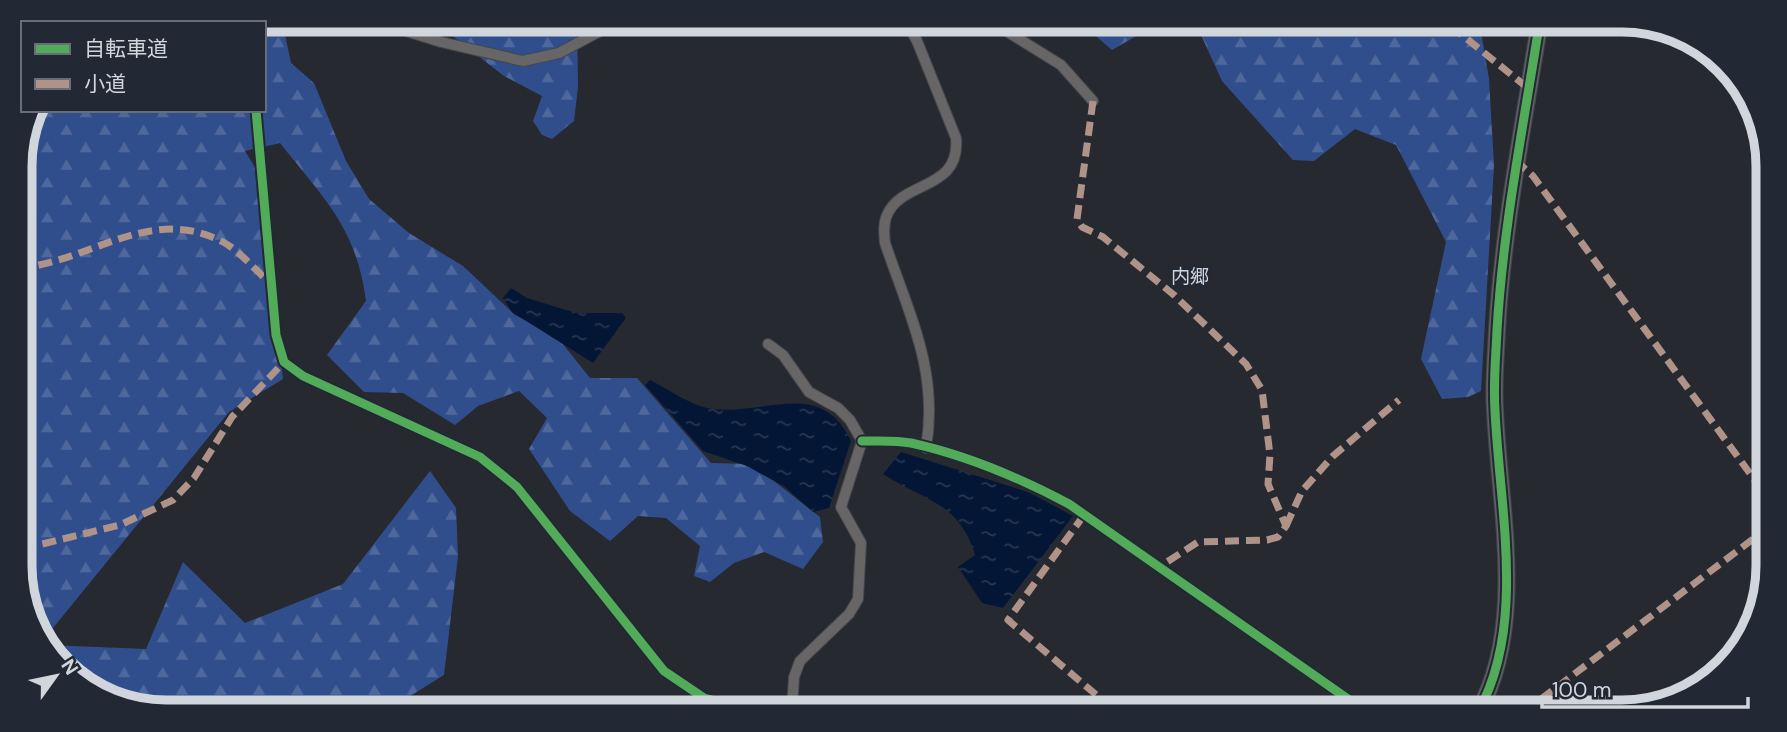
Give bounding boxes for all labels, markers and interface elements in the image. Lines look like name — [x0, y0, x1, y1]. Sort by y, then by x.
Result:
legend — [21, 21, 266, 112]
text: 自転車道 — [84, 35, 168, 63]
text: 小道 — [84, 70, 126, 98]
district label: 内郷 — [1171, 264, 1209, 289]
north arrow — [21, 641, 91, 711]
text: N — [56, 654, 84, 680]
scale bar — [1542, 666, 1748, 710]
text: 100 m — [1552, 676, 1612, 704]

